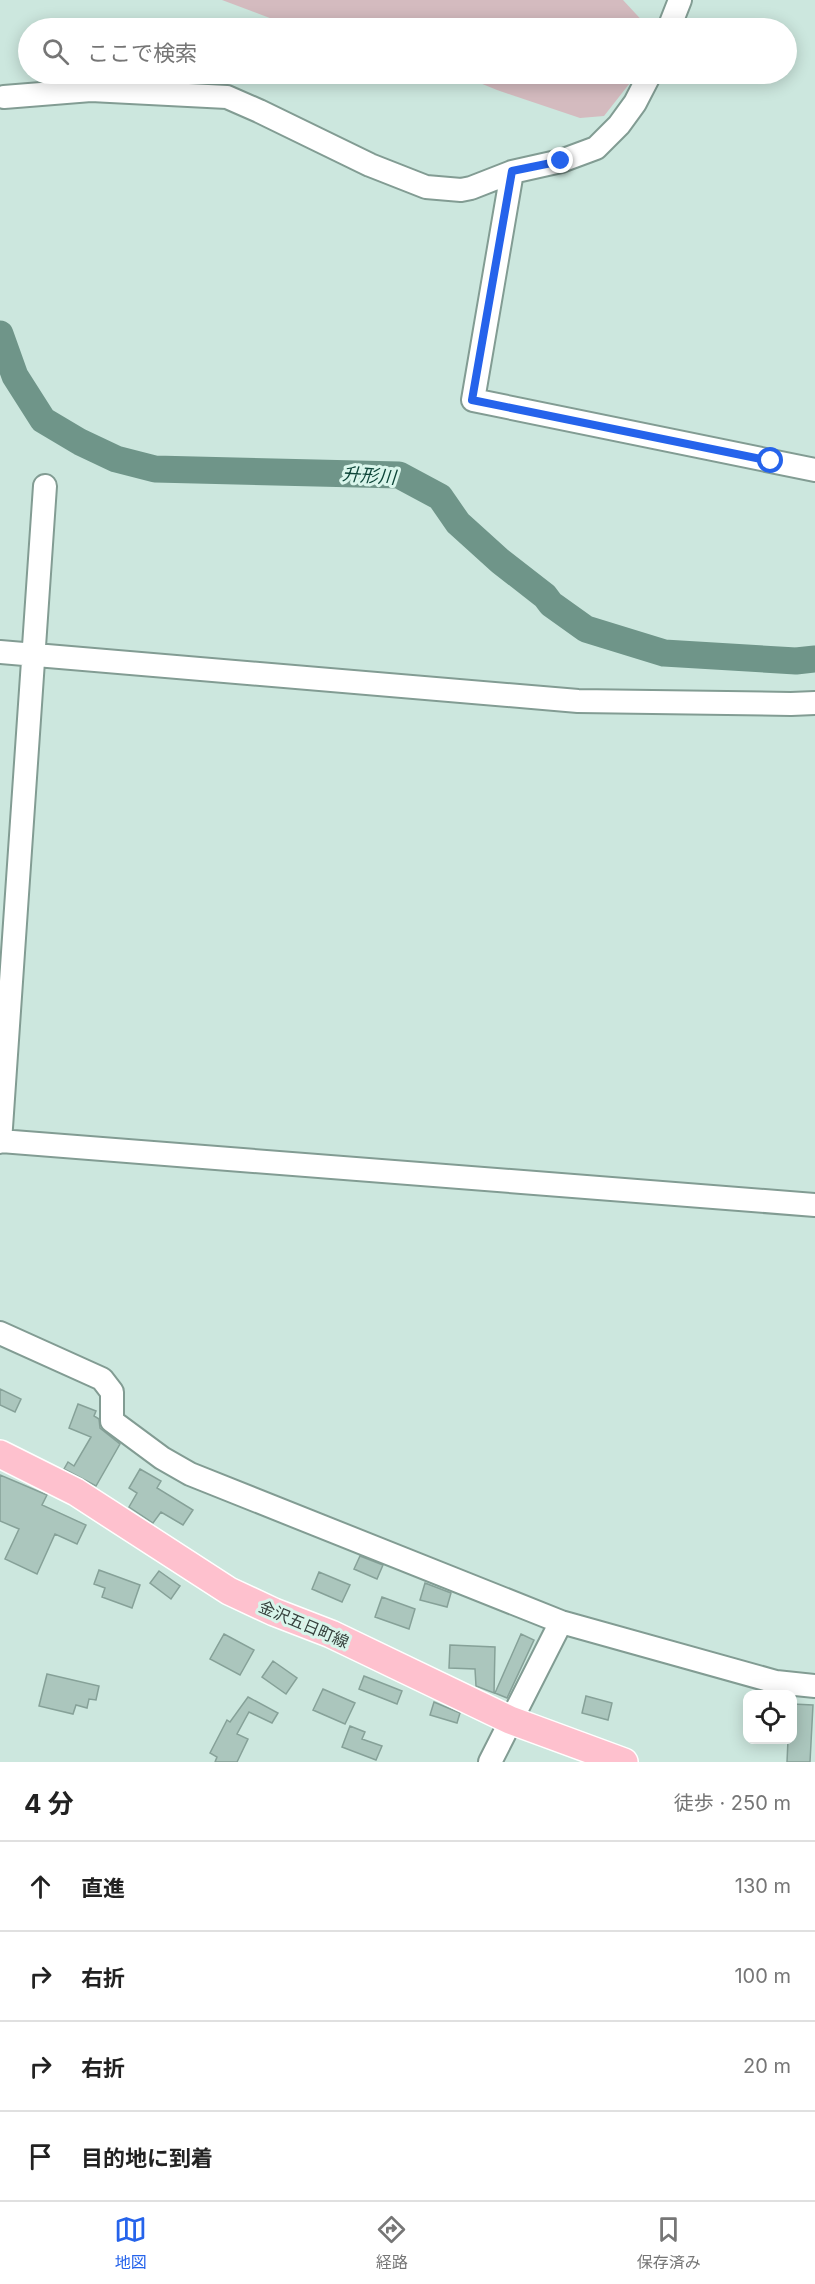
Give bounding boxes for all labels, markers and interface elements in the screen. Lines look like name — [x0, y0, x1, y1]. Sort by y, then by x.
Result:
search box — [18, 18, 797, 84]
icon: search — [39, 35, 72, 68]
text: ここで検索 — [87, 40, 197, 66]
route end — [547, 147, 573, 173]
route start — [757, 447, 783, 473]
water label: 升形川 — [341, 463, 399, 488]
street label: 金沢五日町線 — [256, 1596, 352, 1652]
map controls — [743, 1690, 797, 1744]
button: locate — [743, 1690, 797, 1744]
text: 4 分 — [24, 1788, 74, 1819]
text: 徒歩 · 250 m — [674, 1791, 791, 1815]
icon: ahead — [24, 1870, 57, 1903]
text: 130 m — [735, 1874, 791, 1898]
text: 直進 — [81, 1875, 125, 1901]
icon: right — [24, 1960, 57, 1993]
text: 100 m — [734, 1964, 791, 1988]
text: 右折 — [81, 1965, 125, 1991]
icon: right — [24, 2050, 57, 2083]
text: 20 m — [743, 2054, 791, 2078]
text: 右折 — [81, 2055, 125, 2081]
icon: arrive — [24, 2140, 57, 2173]
text: 目的地に到着 — [81, 2145, 213, 2171]
tab: 地図 — [114, 2213, 147, 2273]
tab: 経路 — [375, 2213, 408, 2273]
tab: 保存済み — [637, 2213, 701, 2273]

